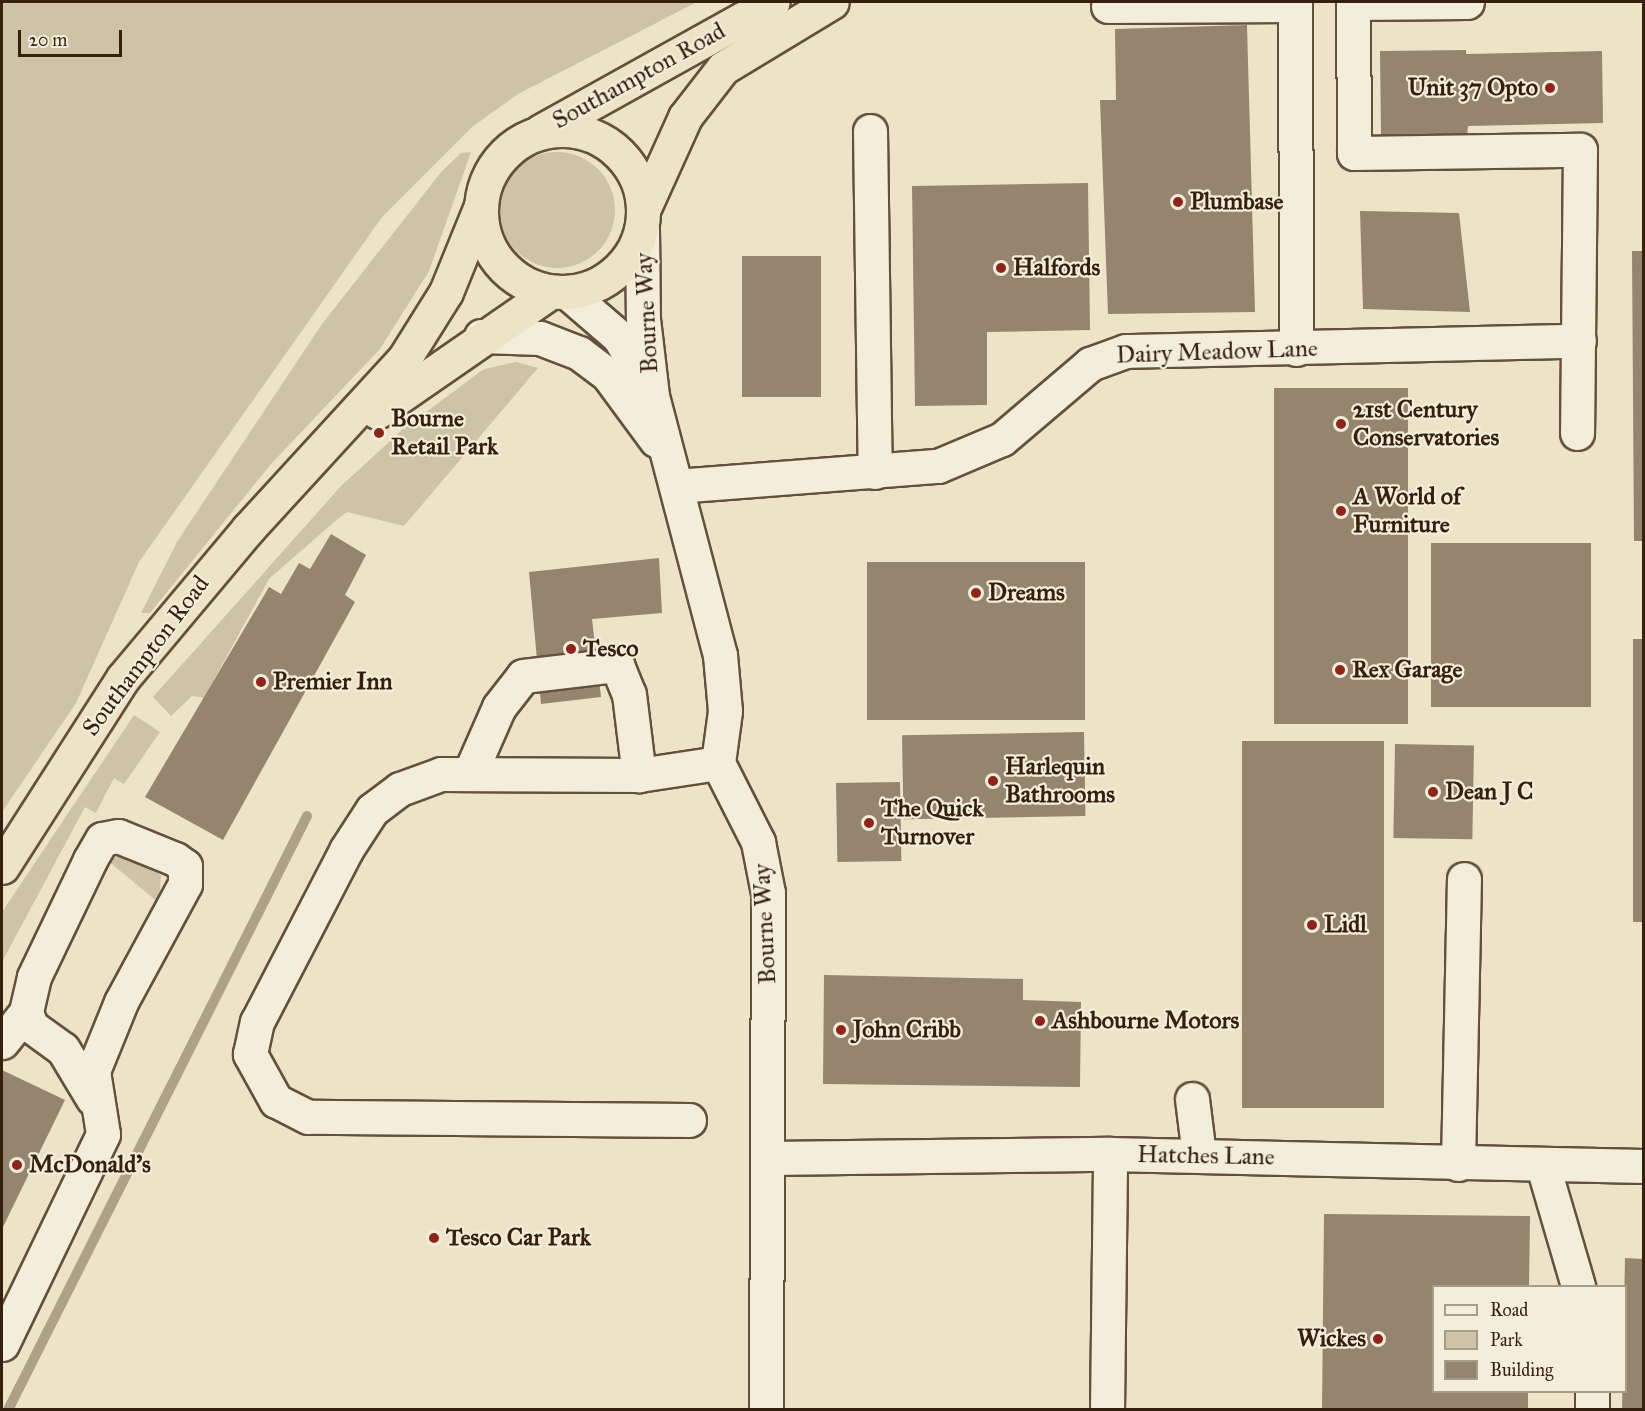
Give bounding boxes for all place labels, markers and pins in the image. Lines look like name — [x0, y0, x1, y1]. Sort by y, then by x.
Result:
place label: Unit 37 Opto — [1408, 74, 1538, 102]
marker: Unit 37 Opto — [1543, 81, 1557, 95]
place label: Plumbase — [1190, 188, 1283, 216]
marker: Plumbase — [1171, 195, 1185, 209]
place label: Halfords — [1013, 254, 1100, 282]
marker: Halfords — [994, 261, 1008, 275]
place label: 21st Century Conservatories — [1353, 396, 1499, 452]
place label: Bourne Retail Park — [391, 405, 498, 461]
marker: 21st Century Conservatories — [1334, 417, 1348, 431]
marker: Bourne Retail Park — [372, 426, 386, 440]
place label: A World of Furniture — [1353, 483, 1461, 539]
marker: A World of Furniture — [1334, 504, 1348, 518]
place label: Dreams — [988, 579, 1065, 607]
marker: Dreams — [969, 586, 983, 600]
place label: Tesco — [583, 635, 639, 663]
marker: Tesco — [564, 642, 578, 656]
place label: Rex Garage — [1352, 656, 1463, 684]
marker: Rex Garage — [1333, 663, 1347, 677]
place label: Premier Inn — [273, 668, 393, 696]
marker: Premier Inn — [254, 675, 268, 689]
place label: Harlequin Bathrooms — [1005, 753, 1115, 809]
marker: Harlequin Bathrooms — [986, 774, 1000, 788]
place label: Dean J C — [1445, 778, 1533, 806]
marker: Dean J C — [1426, 785, 1440, 799]
place label: The Quick Turnover — [881, 795, 983, 851]
marker: The Quick Turnover — [862, 816, 876, 830]
place label: Lidl — [1324, 911, 1367, 939]
marker: Lidl — [1305, 918, 1319, 932]
place label: Ashbourne Motors — [1052, 1007, 1239, 1035]
marker: Ashbourne Motors — [1033, 1014, 1047, 1028]
place label: John Cribb — [853, 1016, 961, 1044]
marker: John Cribb — [834, 1023, 848, 1037]
place label: McDonald's — [29, 1151, 151, 1179]
marker: McDonald's — [10, 1158, 24, 1172]
place label: Tesco Car Park — [446, 1224, 591, 1252]
marker: Tesco Car Park — [427, 1231, 441, 1245]
place label: Wickes — [1297, 1325, 1366, 1353]
marker: Wickes — [1371, 1332, 1385, 1346]

